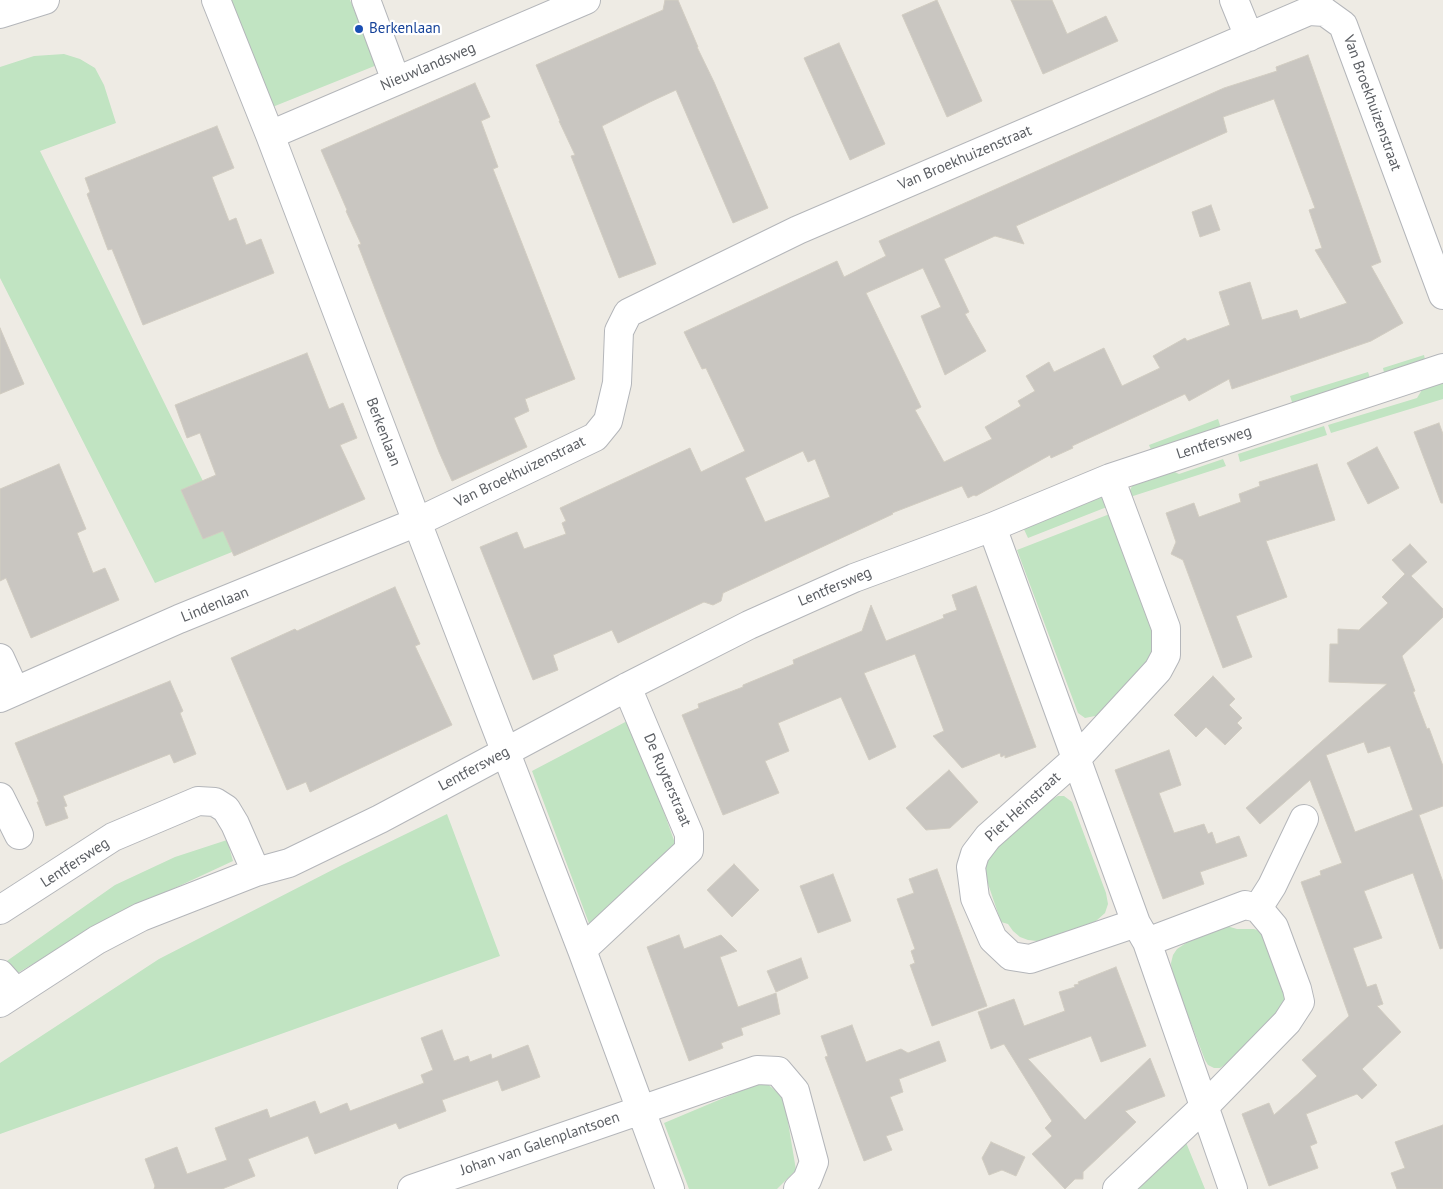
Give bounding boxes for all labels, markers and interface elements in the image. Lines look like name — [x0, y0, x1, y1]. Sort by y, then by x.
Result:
place label: Berkenlaan — [369, 20, 441, 38]
marker: Berkenlaan — [353, 23, 365, 35]
street label: Van Broekhuizenstraat — [1339, 33, 1405, 173]
street label: Nieuwlandsweg — [378, 39, 478, 95]
street label: Van Broekhuizenstraat — [896, 122, 1034, 194]
street label: Berkenlaan — [362, 395, 404, 469]
street label: Lentfersweg — [1174, 422, 1254, 464]
street label: Van Broekhuizenstraat — [452, 433, 588, 511]
street label: Lentfersweg — [796, 564, 874, 610]
street label: Lindenlaan — [179, 583, 251, 627]
street label: De Ruyterstraat — [639, 731, 695, 829]
street label: Lentfersweg — [435, 743, 513, 795]
street label: Piet Heinstraat — [981, 768, 1065, 846]
street label: Lentfersweg — [37, 834, 113, 892]
street label: Johan van Galenplantsoen — [458, 1108, 622, 1180]

